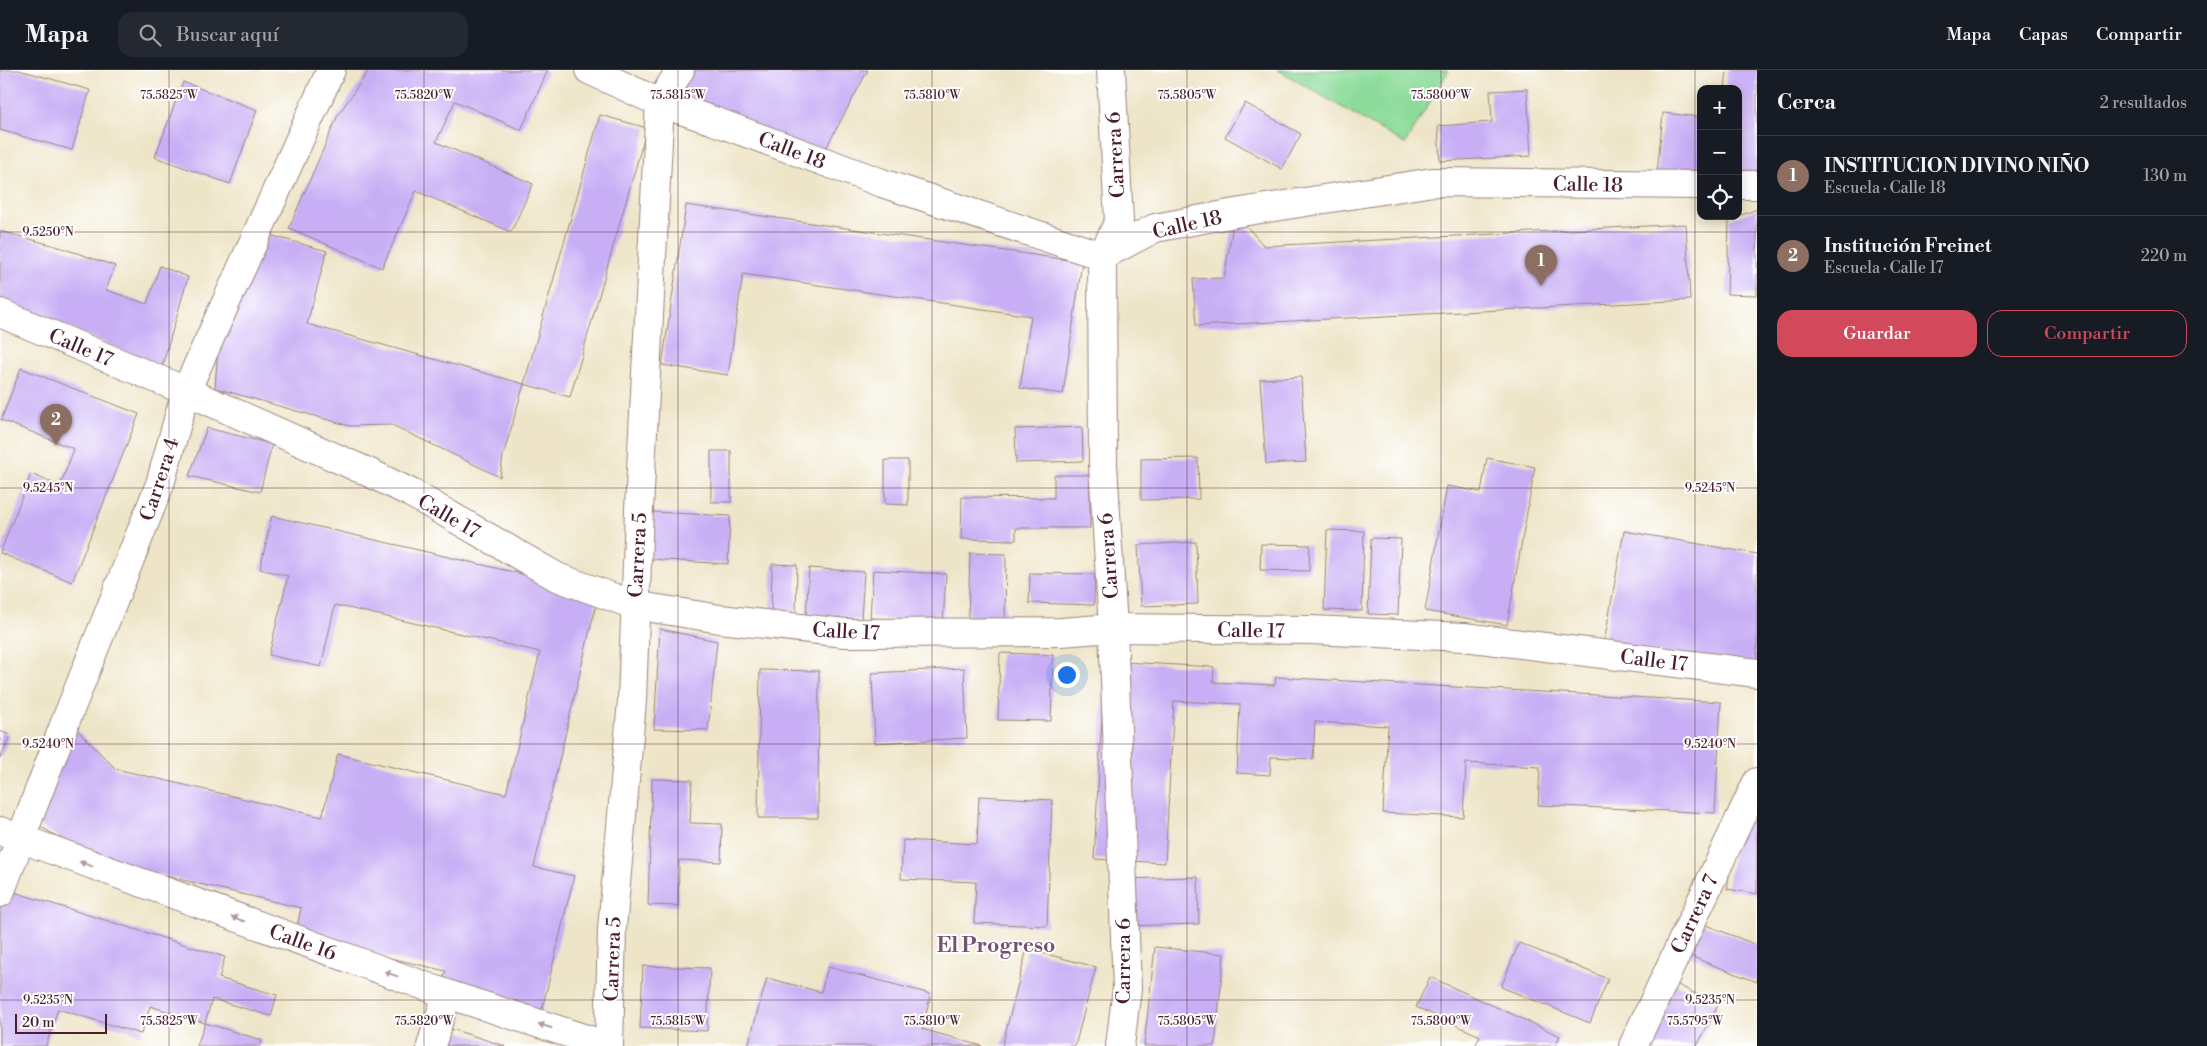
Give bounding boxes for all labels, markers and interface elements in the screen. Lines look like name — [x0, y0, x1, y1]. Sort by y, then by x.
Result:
search box — [118, 12, 468, 57]
text: Mapa — [25, 20, 88, 50]
icon: search — [136, 21, 164, 49]
text: Buscar aquí — [176, 23, 279, 47]
text: Mapa — [1947, 23, 1991, 46]
text: Capas — [2019, 23, 2068, 46]
text: Compartir — [2096, 23, 2182, 46]
map controls — [1697, 85, 1742, 220]
button: + — [1697, 85, 1742, 130]
text: 75.5825°W — [140, 88, 199, 103]
text: 75.5820°W — [394, 88, 455, 103]
text: 75.5815°W — [650, 88, 707, 103]
text: 75.5810°W — [904, 88, 962, 103]
text: 75.5805°W — [1158, 88, 1218, 103]
text: 75.5800°W — [1411, 88, 1472, 103]
text: Cerca — [1777, 90, 1836, 116]
text: 2 resultados — [2100, 93, 2187, 113]
street label: Carrera 6 — [1102, 111, 1131, 199]
street label: Calle 18 — [754, 127, 829, 176]
button: − — [1697, 130, 1742, 175]
text: INSTITUCION DIVINO NIÑO — [1824, 154, 2089, 178]
text: 1 — [1789, 166, 1797, 186]
text: 130 m — [2143, 166, 2187, 186]
street label: Calle 18 — [1553, 172, 1623, 199]
button: locate — [1697, 175, 1742, 220]
text: Escuela · Calle 18 — [1824, 178, 1946, 198]
street label: Calle 18 — [1150, 205, 1224, 246]
text: 9.5250°N — [22, 225, 74, 240]
text: Institución Freinet — [1824, 234, 1991, 258]
pin: 1 — [1525, 245, 1557, 286]
text: 2 — [1788, 246, 1798, 266]
text: 220 m — [2141, 246, 2187, 266]
text: Escuela · Calle 17 — [1824, 258, 1944, 278]
button: Guardar — [1777, 310, 1977, 357]
button: Compartir — [1987, 310, 2187, 357]
street label: Calle 17 — [44, 324, 116, 373]
pin: 2 — [40, 404, 72, 445]
street label: Carrera 4 — [135, 435, 186, 524]
text: 9.5245°N — [23, 481, 73, 496]
text: 9.5245°N — [1685, 481, 1735, 496]
street label: Calle 17 — [413, 490, 484, 545]
street label: Carrera 5 — [624, 512, 653, 598]
street label: Carrera 6 — [1094, 512, 1125, 600]
street label: Calle 17 — [812, 618, 880, 647]
street label: Calle 17 — [1217, 618, 1285, 645]
street label: Calle 17 — [1619, 645, 1689, 678]
your location — [1054, 662, 1080, 688]
text: 9.5240°N — [22, 737, 74, 752]
text: 9.5240°N — [1684, 737, 1736, 752]
one-way arrow — [78, 859, 93, 867]
street label: Carrera 7 — [1666, 871, 1725, 958]
one-way arrow — [231, 915, 246, 922]
street label: Carrera 5 — [600, 916, 627, 1002]
street label: Carrera 6 — [1112, 918, 1137, 1004]
street label: Calle 16 — [265, 920, 340, 967]
district label: El Progreso — [937, 933, 1055, 959]
one-way arrow — [383, 970, 398, 978]
text: 9.5235°N — [23, 993, 73, 1008]
text: 9.5235°N — [1685, 993, 1735, 1008]
scale bar — [15, 1011, 108, 1034]
text: 20 m — [22, 1014, 54, 1032]
text: 75.5825°W — [140, 1014, 199, 1029]
text: 75.5820°W — [394, 1014, 455, 1029]
text: 75.5815°W — [650, 1014, 707, 1029]
text: 75.5810°W — [904, 1014, 962, 1029]
text: 75.5805°W — [1158, 1014, 1218, 1029]
text: 75.5800°W — [1411, 1014, 1472, 1029]
text: 75.5795°W — [1667, 1014, 1724, 1029]
one-way arrow — [538, 1022, 553, 1029]

